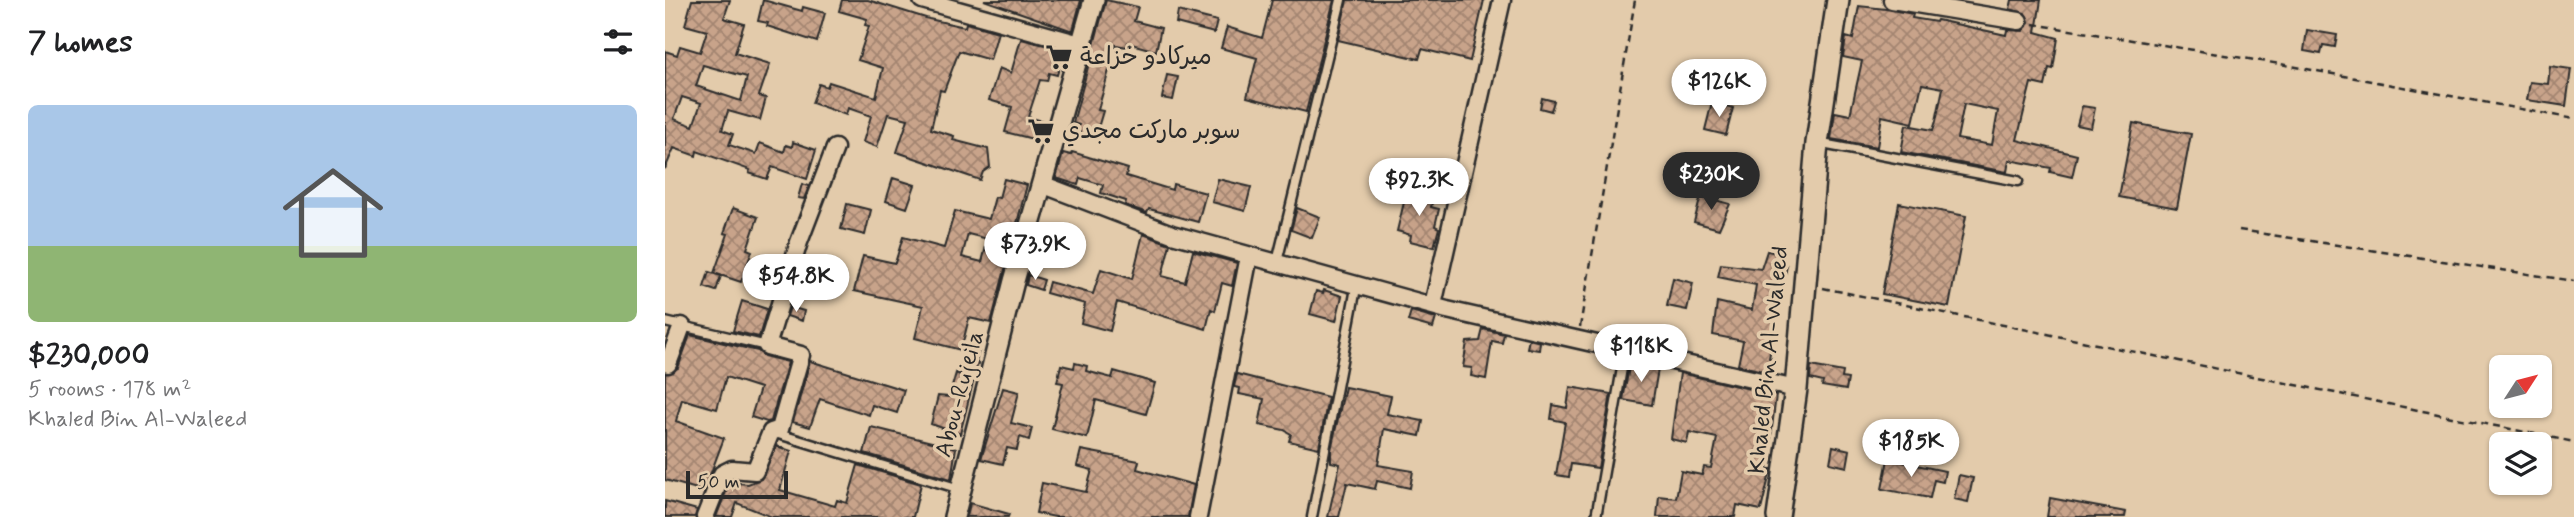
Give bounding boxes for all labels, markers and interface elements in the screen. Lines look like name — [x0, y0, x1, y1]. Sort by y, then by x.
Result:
text: 7 homes — [28, 23, 133, 62]
icon: filters — [599, 23, 637, 61]
supermarket icon: ميركادو خزاعة — [1044, 42, 1074, 72]
place label: ميركادو خزاعة — [1080, 42, 1212, 73]
pin: $126K — [1670, 60, 1768, 119]
text: $126K — [1687, 67, 1751, 97]
supermarket icon: سوبر ماركت مجدي — [1026, 116, 1056, 146]
place label: سوبر ماركت مجدي — [1062, 116, 1241, 147]
icon: home — [270, 150, 396, 276]
pin: $230K — [1662, 152, 1760, 212]
pin: $92.3K — [1362, 158, 1476, 218]
text: $230K — [1679, 160, 1743, 190]
text: $92.3K — [1385, 166, 1453, 196]
pin: $73.9K — [978, 222, 1092, 282]
text: $73.9K — [1000, 230, 1070, 260]
street label: Khaled Bin Al-Waleed — [1742, 245, 1796, 475]
pin: $54.8K — [739, 254, 853, 314]
text: $54.8K — [758, 262, 834, 292]
pin: $118K — [1592, 324, 1690, 384]
street label: Abou-Rujeila — [928, 327, 992, 461]
text: $118K — [1610, 332, 1672, 362]
text: $230,000 — [28, 336, 150, 375]
north arrow — [2489, 355, 2551, 418]
map controls — [2489, 355, 2552, 495]
text: 5 rooms · 178 m² — [28, 375, 191, 405]
text: Khaled Bin Al-Waleed — [28, 405, 247, 435]
pin: $185K — [1862, 420, 1960, 479]
text: $185K — [1878, 427, 1944, 457]
button: layers — [2489, 432, 2552, 495]
scale bar — [686, 468, 787, 500]
text: 50 m — [697, 470, 740, 495]

